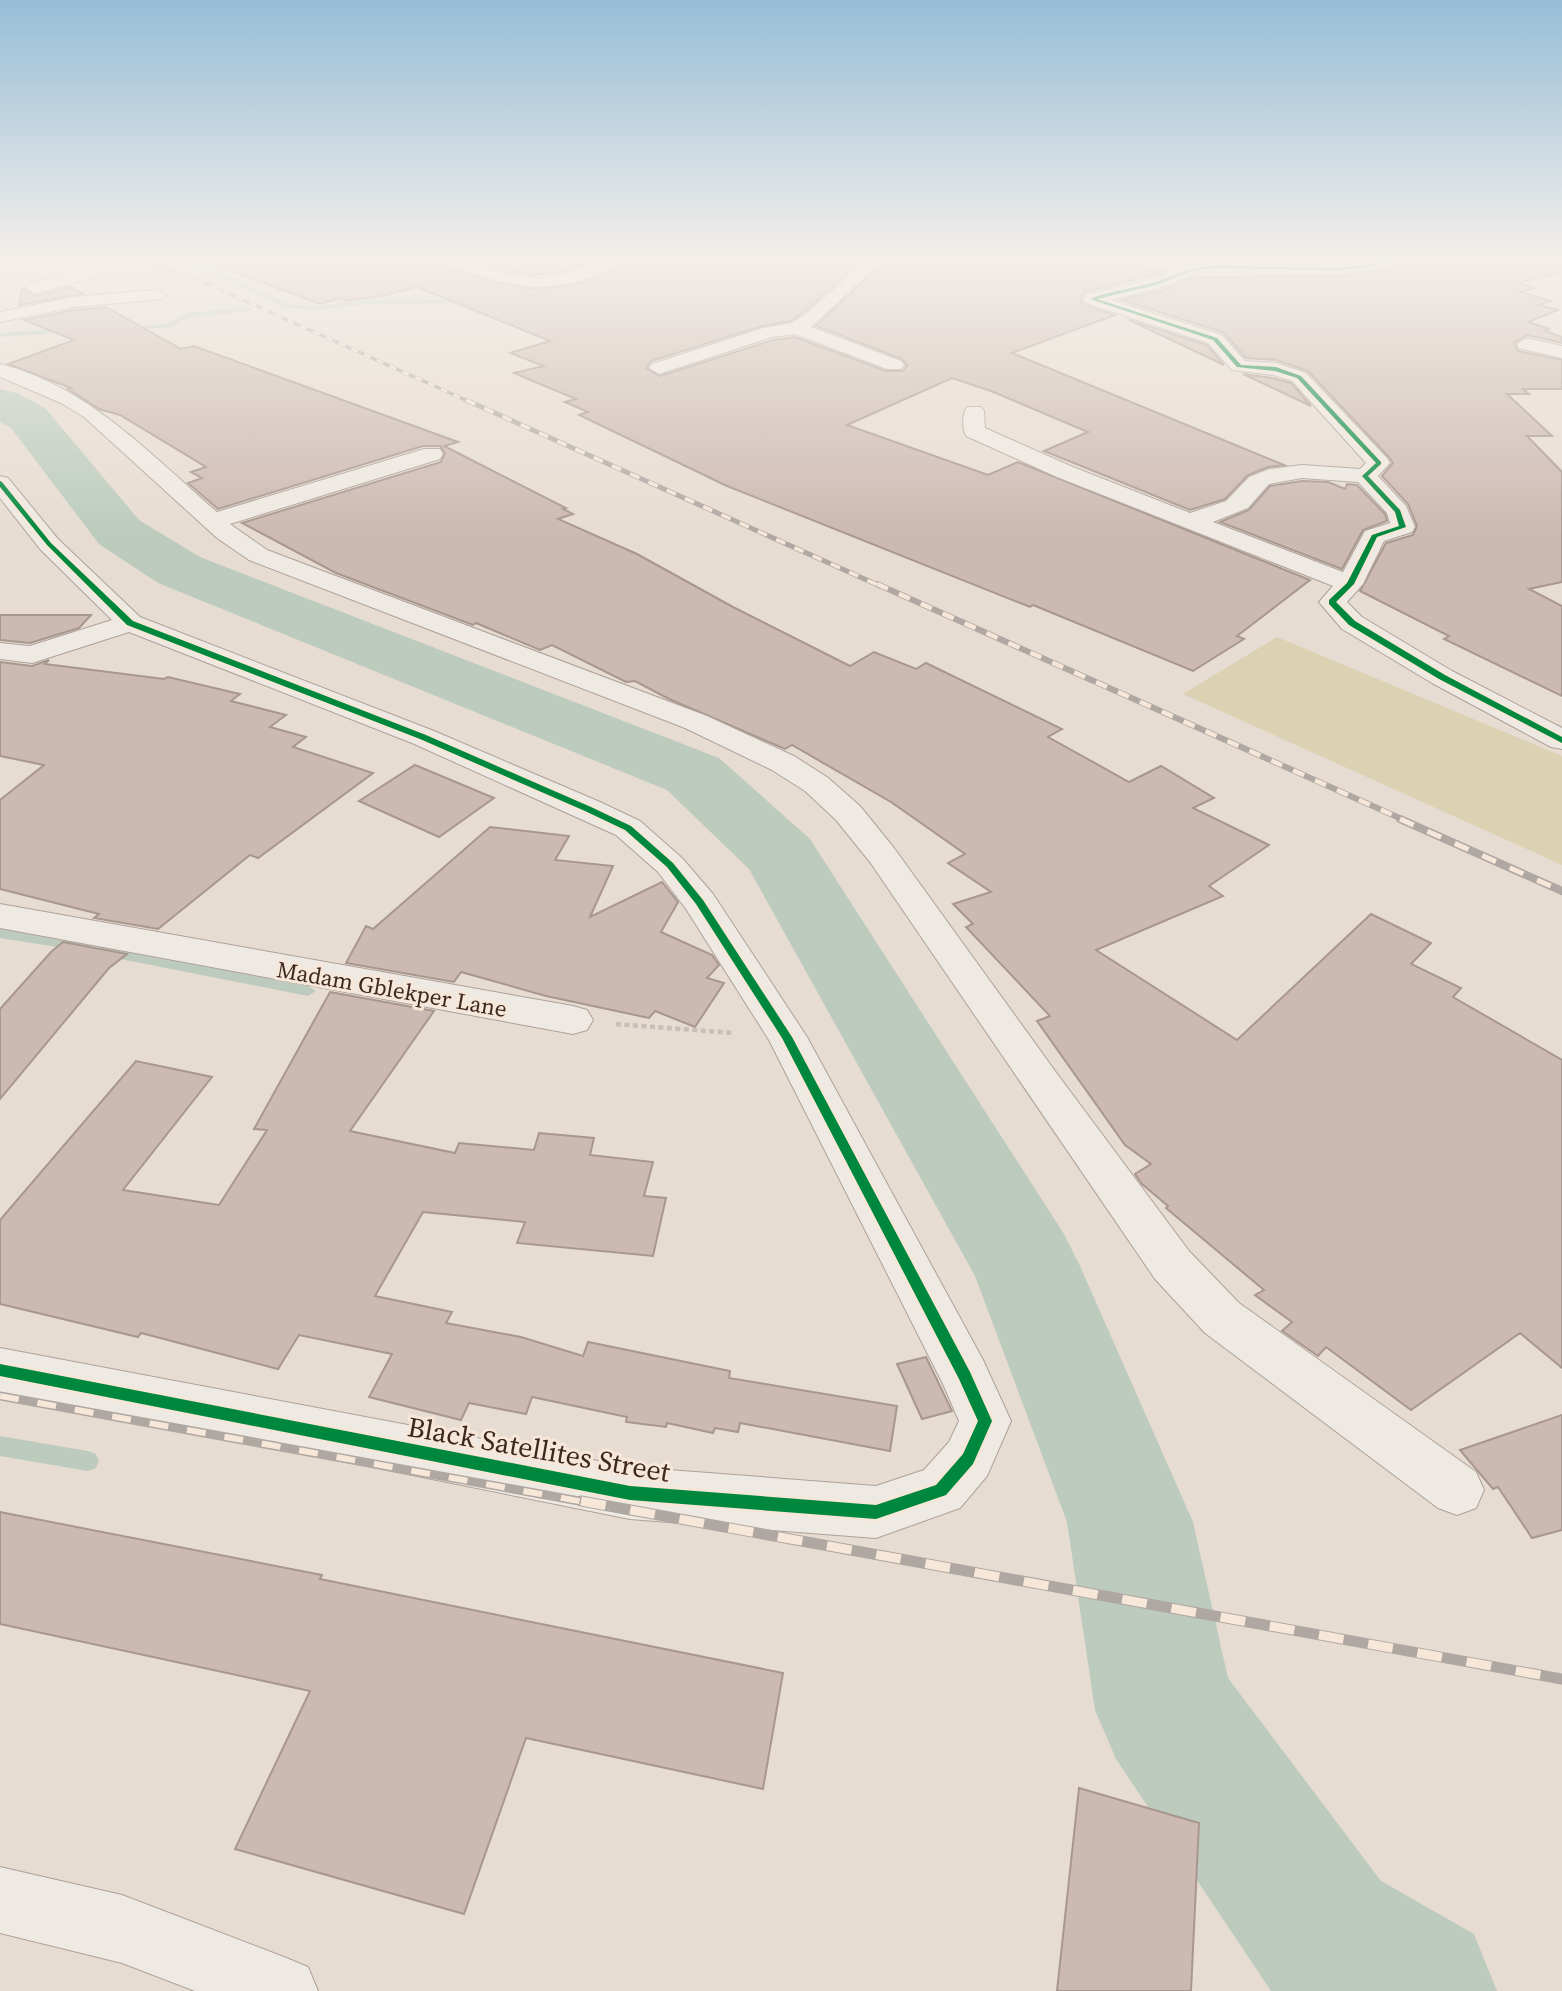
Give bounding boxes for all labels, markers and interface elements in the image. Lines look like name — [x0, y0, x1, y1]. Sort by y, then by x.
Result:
street label: Madam Gblekper Lane — [274, 953, 510, 1025]
street label: Black Satellites Street — [405, 1407, 674, 1491]

